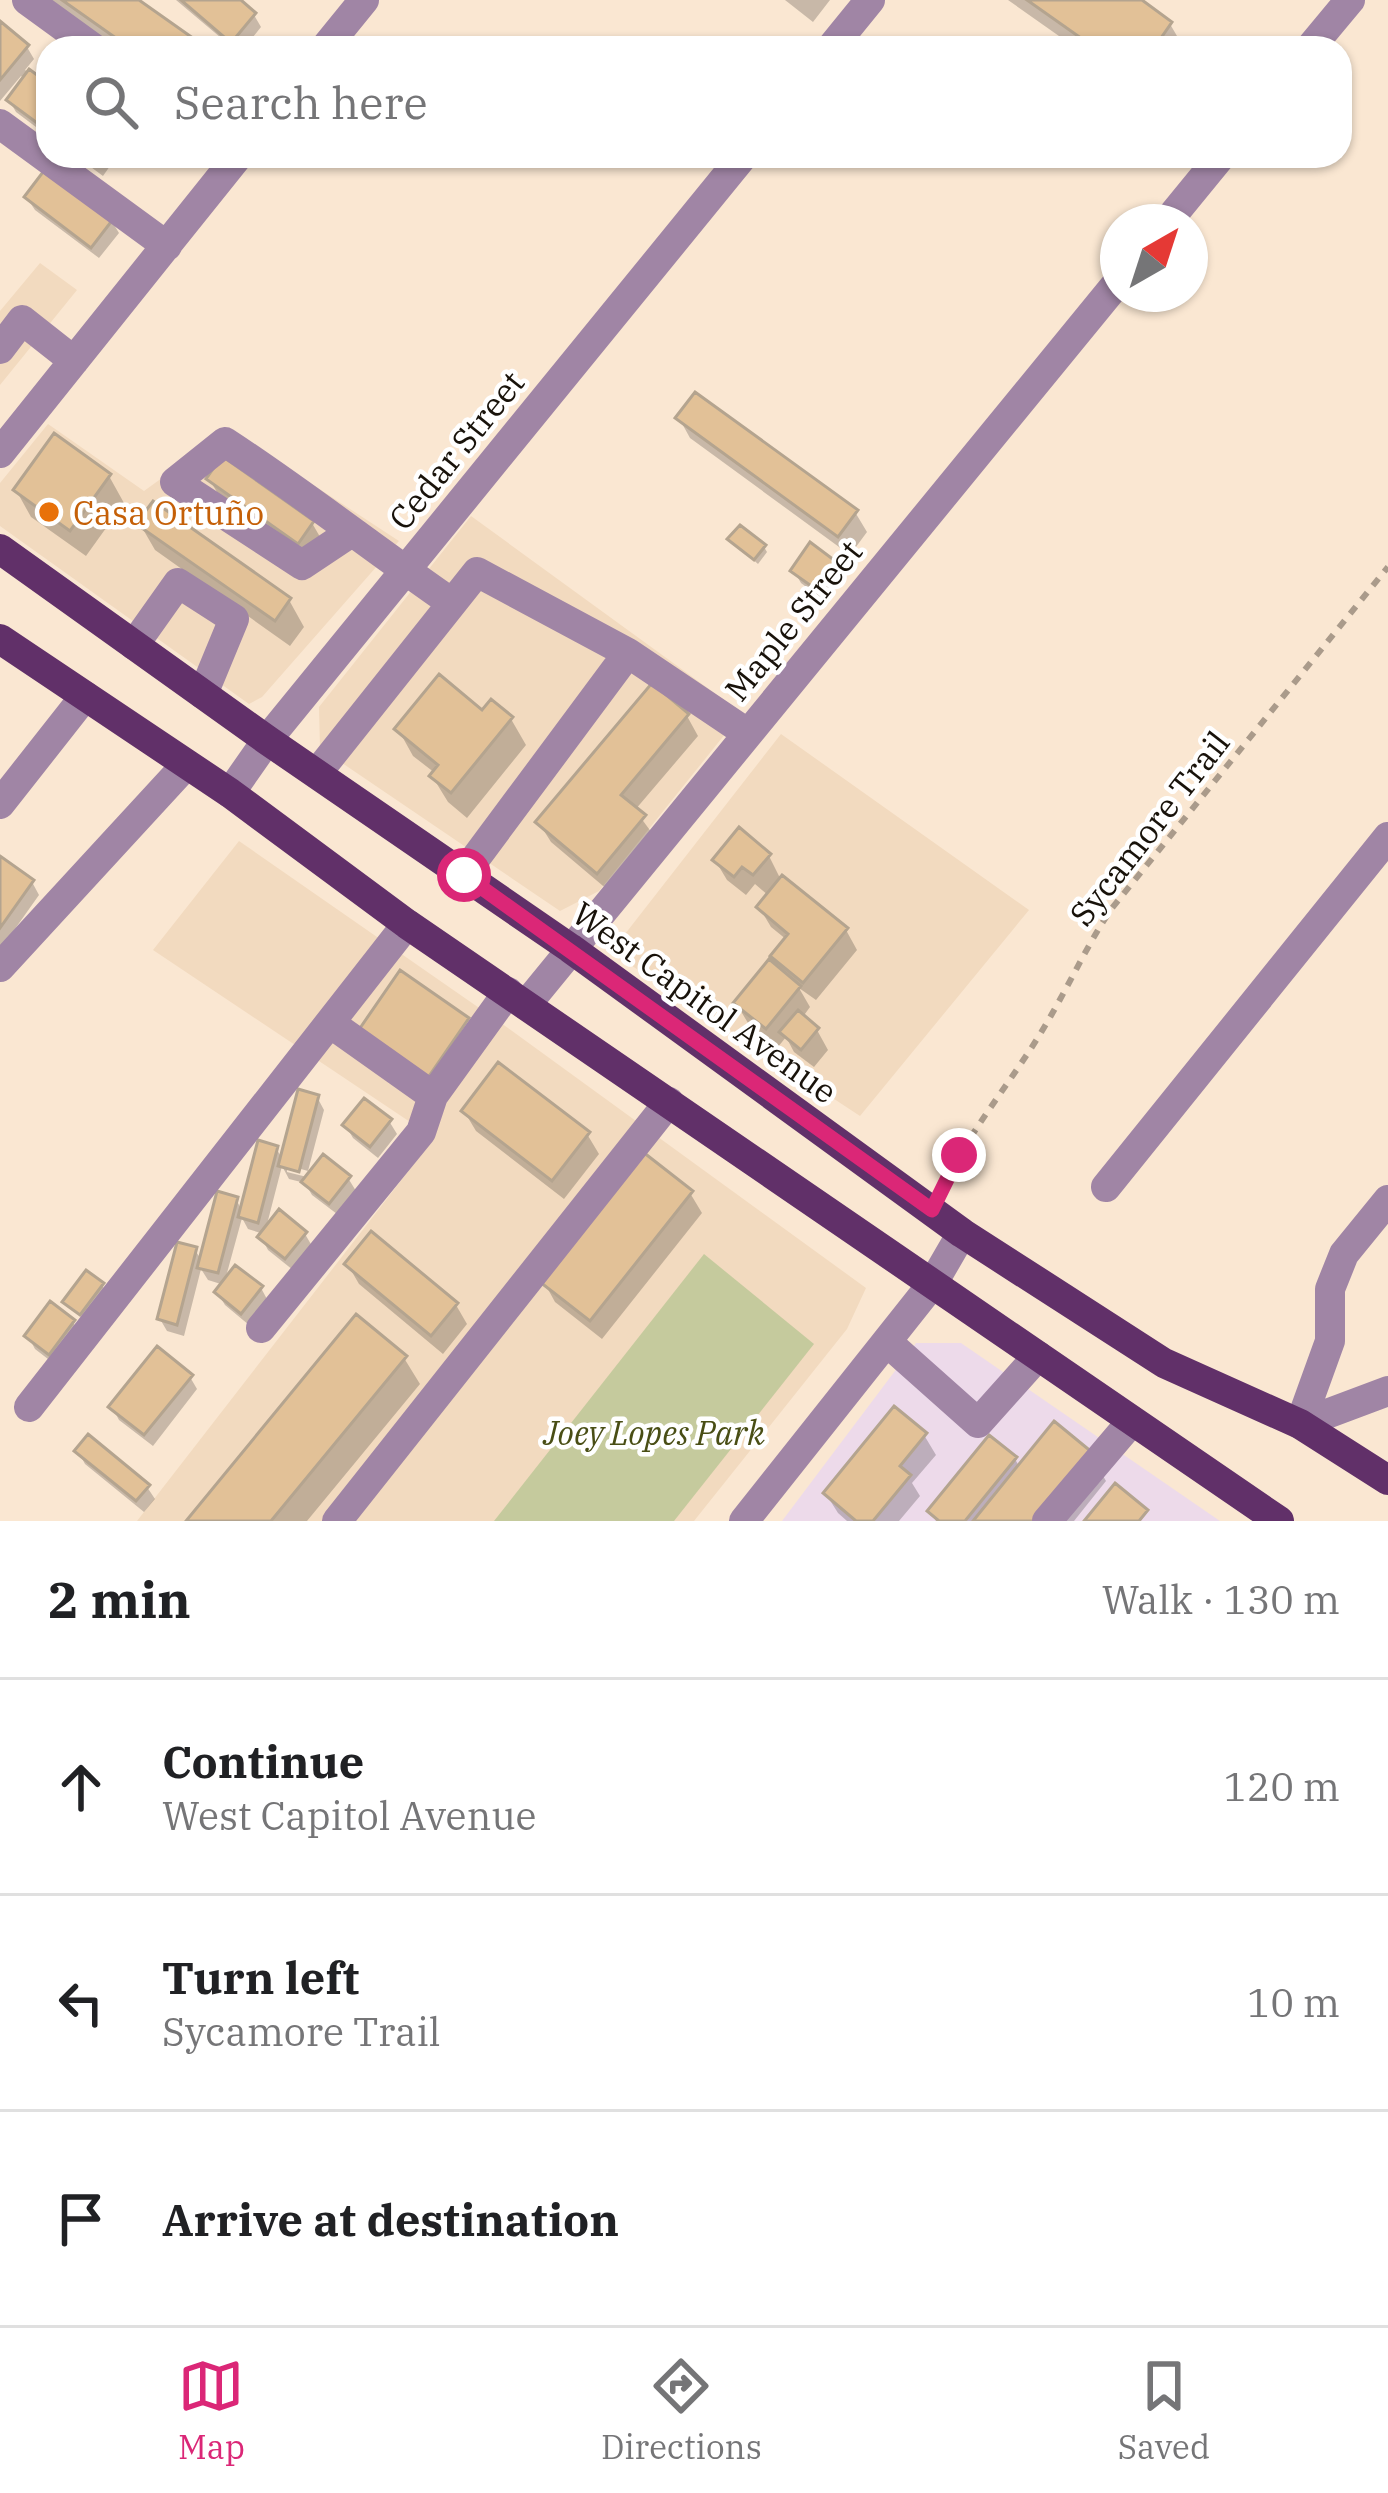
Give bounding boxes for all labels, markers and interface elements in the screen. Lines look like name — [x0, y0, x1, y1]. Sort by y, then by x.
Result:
search box — [36, 36, 1352, 168]
icon: search — [78, 69, 144, 135]
text: Search here — [174, 73, 428, 131]
north arrow — [1100, 204, 1208, 312]
street label: Cedar Street — [379, 362, 533, 538]
place label: Casa Ortuño — [73, 491, 264, 534]
marker: Casa Ortuño — [36, 499, 62, 525]
street label: Maple Street — [715, 531, 871, 709]
street label: Sycamore Trail — [1060, 722, 1238, 934]
route start — [437, 848, 491, 902]
street label: West Capitol Avenue — [564, 891, 846, 1113]
route end — [932, 1128, 986, 1182]
park label: Joey Lopes Park — [542, 1411, 765, 1454]
text: 2 min — [48, 1566, 191, 1632]
text: Walk · 130 m — [1102, 1574, 1340, 1625]
text: Continue — [162, 1732, 364, 1790]
icon: ahead — [48, 1754, 114, 1820]
text: 120 m — [1224, 1761, 1340, 1812]
text: West Capitol Avenue — [162, 1790, 536, 1841]
text: Turn left — [162, 1948, 359, 2006]
icon: left — [48, 1970, 114, 2036]
text: 10 m — [1247, 1977, 1340, 2028]
text: Sycamore Trail — [162, 2006, 440, 2057]
icon: arrive — [48, 2186, 114, 2252]
text: Arrive at destination — [162, 2190, 619, 2248]
tab: Map — [178, 2353, 245, 2468]
tab: Directions — [601, 2353, 762, 2468]
tab: Saved — [1118, 2353, 1210, 2468]

